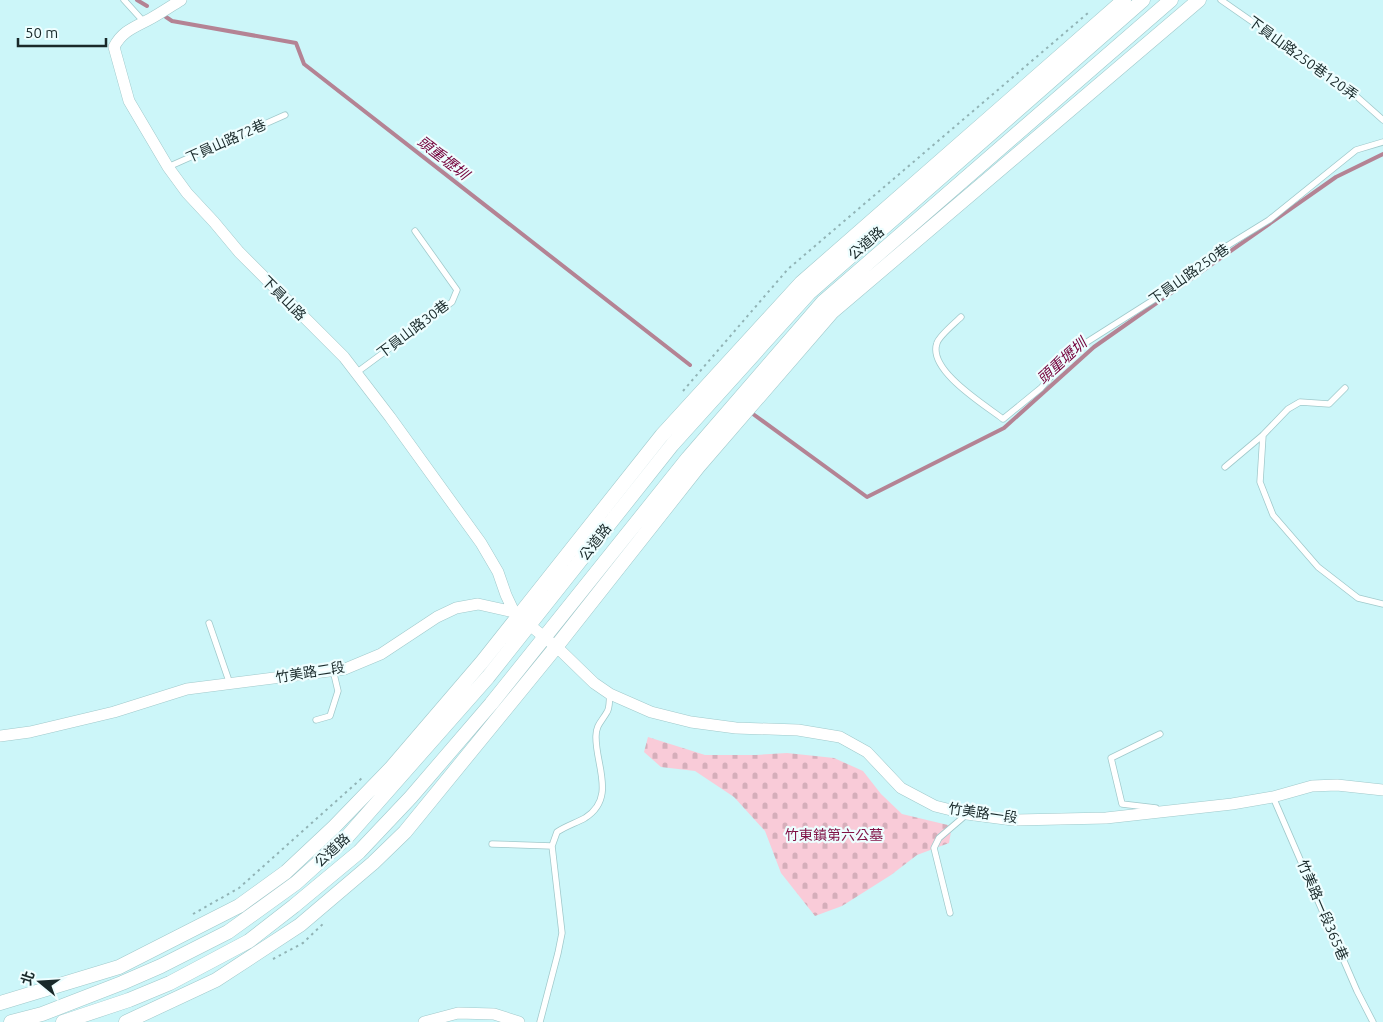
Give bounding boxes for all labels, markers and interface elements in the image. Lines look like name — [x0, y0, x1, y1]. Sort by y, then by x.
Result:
street label: 下員山路250巷120弄 — [1245, 13, 1361, 103]
scale bar — [18, 15, 105, 47]
text: 50 m — [25, 24, 58, 41]
street label: 下員山路72巷 — [184, 116, 268, 166]
water label: 頭重壢圳 — [414, 132, 474, 184]
street label: 公道路 — [845, 223, 887, 263]
street label: 下員山路250巷 — [1146, 241, 1232, 307]
street label: 下員山路 — [259, 273, 309, 323]
street label: 下員山路30巷 — [374, 297, 452, 361]
water label: 頭重壢圳 — [1034, 333, 1091, 387]
street label: 公道路 — [576, 521, 614, 563]
street label: 竹美路二段 — [274, 659, 346, 685]
street label: 竹美路一段 — [947, 800, 1019, 826]
park label: 竹東鎮第六公墓 — [785, 827, 883, 843]
street label: 公道路 — [311, 830, 353, 870]
street label: 竹美路一段365巷 — [1295, 857, 1351, 963]
north arrow — [15, 957, 65, 1007]
text: 北 — [18, 969, 37, 987]

